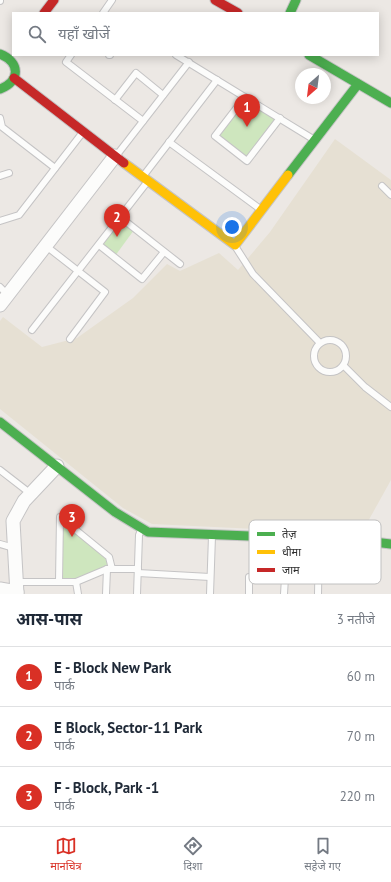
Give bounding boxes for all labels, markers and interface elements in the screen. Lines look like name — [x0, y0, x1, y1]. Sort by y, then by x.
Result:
search box — [12, 12, 379, 56]
icon: search — [26, 23, 48, 45]
text: यहाँ खोजें — [58, 24, 110, 43]
north arrow — [295, 68, 331, 104]
pin: 1 — [234, 94, 260, 127]
pin: 2 — [104, 204, 130, 237]
your location — [222, 217, 242, 237]
pin: 3 — [59, 504, 85, 537]
legend — [249, 520, 381, 584]
text: तेज़ — [282, 527, 297, 541]
text: धीमा — [282, 545, 301, 559]
text: जाम — [282, 563, 300, 577]
text: आस-पास — [16, 608, 82, 630]
text: 3 नतीजे — [337, 611, 375, 628]
text: E - Block New Park — [54, 658, 171, 677]
text: 1 — [25, 668, 33, 685]
text: 60 m — [347, 668, 375, 685]
text: पार्क — [54, 677, 75, 694]
text: E Block, Sector-11 Park — [54, 718, 202, 737]
text: 2 — [25, 728, 33, 745]
text: 70 m — [347, 728, 375, 745]
text: पार्क — [54, 737, 75, 754]
text: F - Block, Park -1 — [54, 778, 159, 797]
text: 3 — [25, 788, 33, 805]
text: 220 m — [340, 788, 375, 805]
text: पार्क — [54, 797, 75, 814]
tab: मानचित्र — [50, 835, 82, 874]
tab: दिशा — [182, 835, 204, 874]
tab: सहेजे गए — [304, 835, 341, 874]

